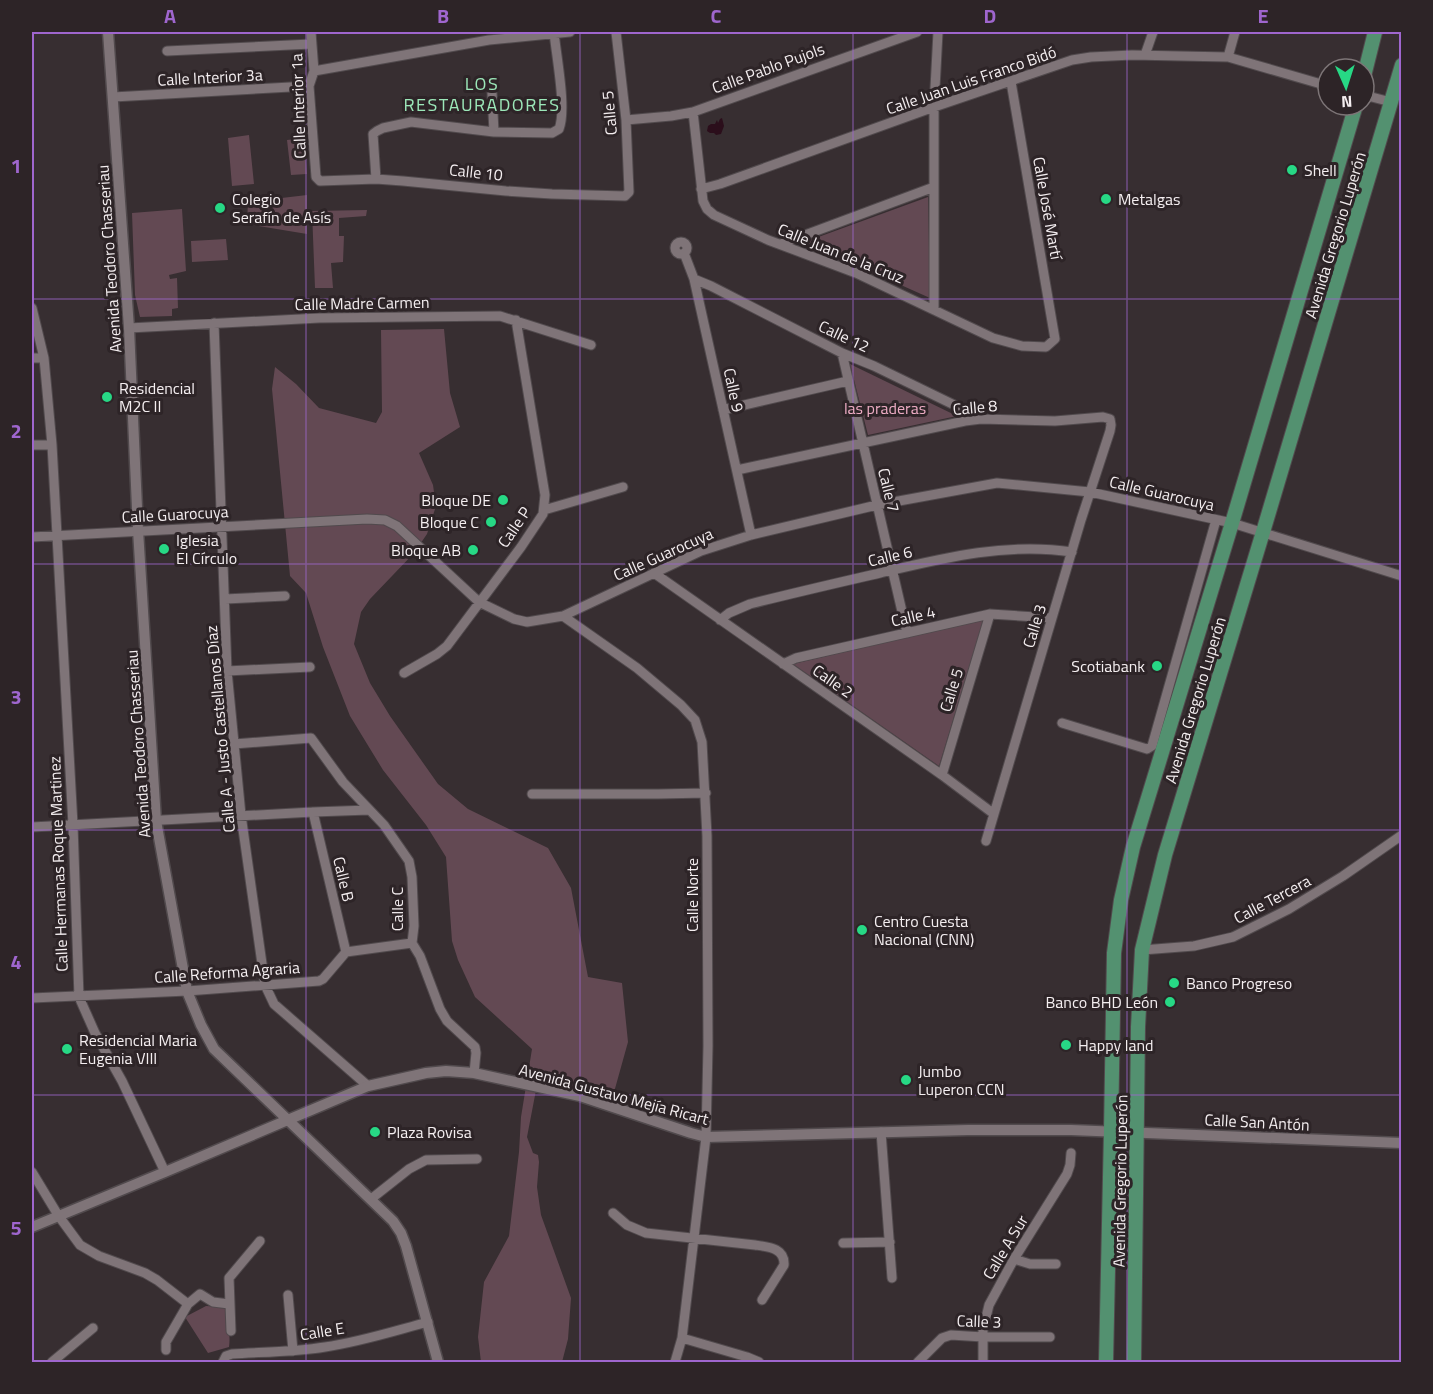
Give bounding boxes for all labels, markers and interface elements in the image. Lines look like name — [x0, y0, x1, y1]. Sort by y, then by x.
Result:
text: A — [164, 0, 176, 31]
text: B — [437, 0, 449, 31]
text: C — [711, 0, 722, 31]
text: D — [984, 0, 996, 31]
text: E — [1257, 0, 1269, 31]
street label: Calle Pablo Pujols — [708, 36, 828, 100]
street label: Calle Juan Luis Franco Bidó — [883, 40, 1059, 120]
street label: Calle Interior 1a — [284, 53, 312, 159]
north arrow — [1316, 57, 1376, 117]
street label: Calle Interior 3a — [157, 62, 263, 92]
district label: LOS RESTAURADORES — [404, 70, 560, 118]
street label: Calle 5 — [595, 90, 623, 136]
text: N — [1341, 90, 1353, 114]
street label: Avenida Gregorio Luperón — [1298, 149, 1372, 321]
text: 1 — [10, 150, 22, 181]
street label: Calle José Martí — [1027, 155, 1069, 263]
street label: Calle 10 — [448, 157, 504, 187]
place label: Shell — [1304, 158, 1337, 182]
marker: Shell — [1285, 163, 1299, 177]
street label: Avenida Teodoro Chasseriau — [90, 164, 128, 354]
place label: Colegio Serafín de Asís — [232, 187, 331, 229]
place label: Metalgas — [1118, 187, 1180, 211]
marker: Metalgas — [1099, 192, 1113, 206]
marker: Colegio Serafín de Asís — [213, 201, 227, 215]
street label: Calle Juan de la Cruz — [774, 217, 908, 289]
street label: Calle Madre Carmen — [294, 290, 430, 316]
street label: Calle 12 — [815, 314, 873, 358]
street label: Calle 9 — [718, 366, 750, 414]
place label: Residencial M2C II — [119, 376, 195, 418]
marker: Residencial M2C II — [100, 390, 114, 404]
street label: Calle 8 — [952, 393, 998, 421]
park label: las praderas — [844, 396, 926, 420]
text: 2 — [10, 415, 22, 446]
street label: Calle 7 — [872, 465, 906, 515]
street label: Calle Guarocuya — [1107, 469, 1217, 517]
place label: Bloque DE — [421, 488, 491, 512]
marker: Bloque DE — [496, 493, 510, 507]
street label: Calle Guarocuya — [121, 499, 229, 529]
street label: Calle P — [491, 502, 537, 552]
place label: Bloque C — [420, 510, 479, 534]
marker: Bloque C — [484, 515, 498, 529]
street label: Calle Guarocuya — [609, 521, 717, 587]
place label: Iglesia El Círculo — [176, 528, 237, 570]
place label: Bloque AB — [391, 538, 461, 562]
street label: Calle 6 — [866, 539, 914, 573]
marker: Iglesia El Círculo — [157, 542, 171, 556]
marker: Bloque AB — [466, 543, 480, 557]
street label: Calle 4 — [889, 599, 937, 633]
street label: Calle 3 — [1016, 601, 1052, 651]
street label: Avenida Gregorio Luperón — [1158, 614, 1232, 786]
street label: Calle A - Justo Castellanos Díaz — [199, 624, 241, 834]
street label: Avenida Teodoro Chasseriau — [119, 649, 157, 839]
place label: Scotiabank — [1071, 654, 1145, 678]
street label: Calle 2 — [808, 658, 858, 704]
marker: Scotiabank — [1150, 659, 1164, 673]
street label: Calle 5 — [933, 665, 969, 715]
text: 3 — [10, 681, 22, 712]
street label: Calle Hermanas Roque Martinez — [42, 756, 74, 972]
street label: Calle B — [327, 854, 361, 904]
street label: Calle Norte — [680, 858, 704, 932]
street label: Calle Tercera — [1229, 869, 1315, 929]
street label: Calle C — [385, 886, 409, 931]
place label: Centro Cuesta Nacional (CNN) — [874, 909, 974, 951]
marker: Centro Cuesta Nacional (CNN) — [855, 923, 869, 937]
text: 4 — [10, 946, 22, 977]
street label: Calle Reforma Agraria — [153, 955, 301, 989]
place label: Banco Progreso — [1186, 971, 1292, 995]
marker: Banco Progreso — [1167, 976, 1181, 990]
place label: Banco BHD León — [1045, 990, 1158, 1014]
marker: Banco BHD León — [1163, 995, 1177, 1009]
place label: Residencial Maria Eugenia VIII — [79, 1028, 197, 1070]
place label: Happy land — [1078, 1033, 1154, 1057]
marker: Happy land — [1059, 1038, 1073, 1052]
marker: Residencial Maria Eugenia VIII — [60, 1042, 74, 1056]
street label: Avenida Gustavo Mejía Ricart — [517, 1057, 712, 1131]
place label: Jumbo Luperon CCN — [918, 1059, 1005, 1101]
marker: Jumbo Luperon CCN — [899, 1073, 913, 1087]
street label: Avenida Gregorio Luperón — [1106, 1094, 1134, 1268]
street label: Calle San Antón — [1204, 1107, 1310, 1137]
place label: Plaza Rovisa — [387, 1120, 472, 1144]
marker: Plaza Rovisa — [368, 1125, 382, 1139]
street label: Calle A Sur — [976, 1210, 1034, 1284]
text: 5 — [10, 1212, 22, 1243]
street label: Calle 3 — [956, 1308, 1002, 1334]
street label: Calle E — [298, 1316, 346, 1346]

